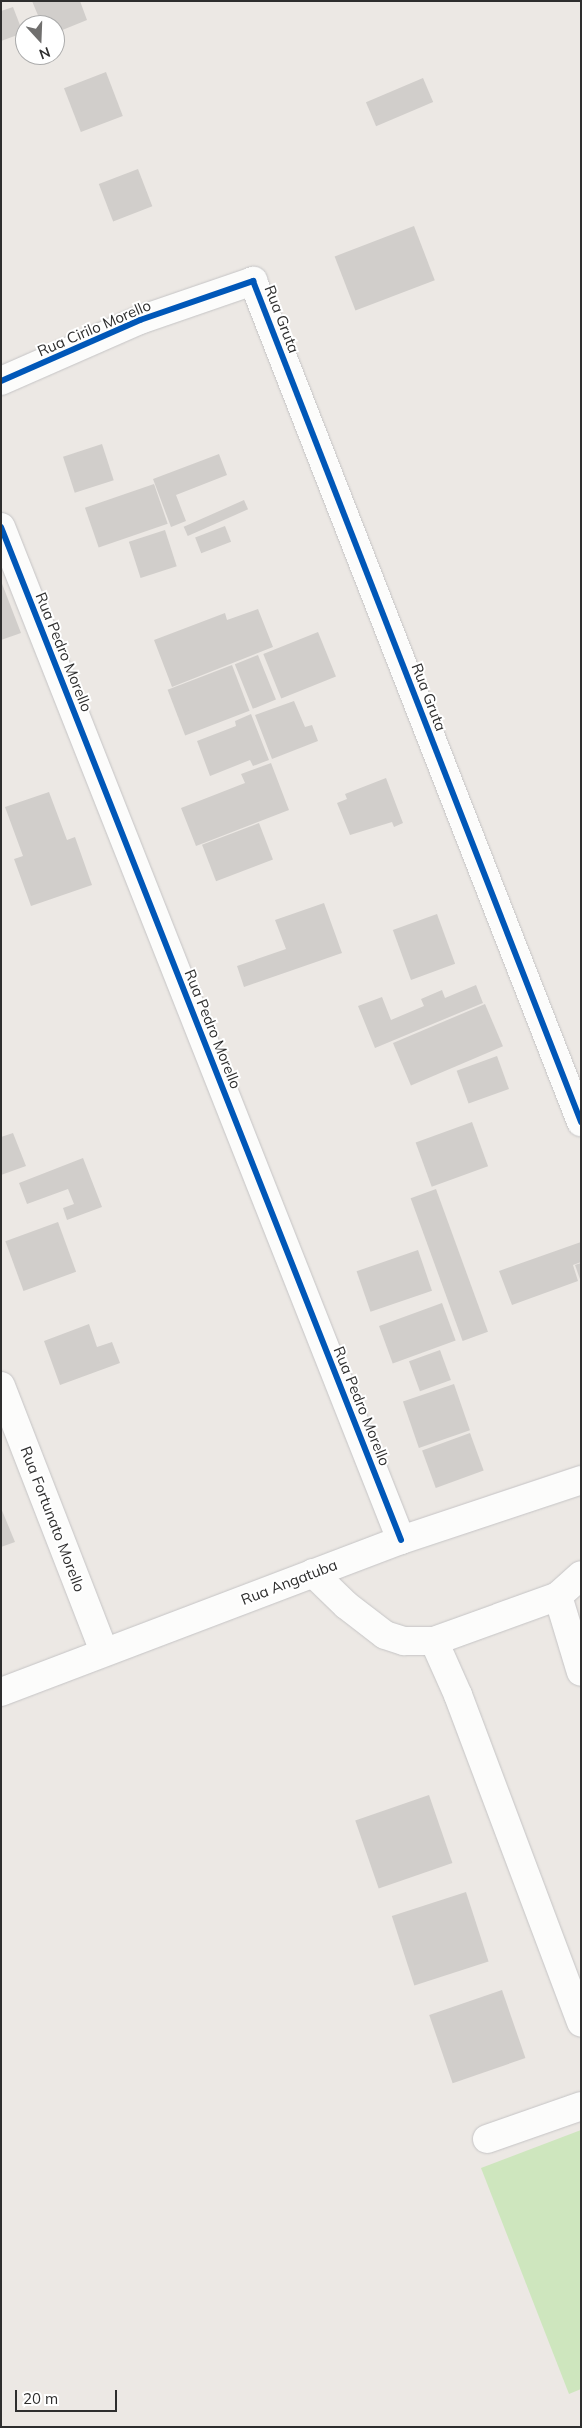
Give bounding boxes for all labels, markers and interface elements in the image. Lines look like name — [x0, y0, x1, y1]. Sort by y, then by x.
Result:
north arrow — [15, 15, 65, 65]
text: N — [37, 43, 53, 63]
street label: Rua Gruta — [261, 283, 303, 355]
street label: Rua Cirilo Morello — [35, 296, 153, 360]
street label: Rua Pedro Morello — [32, 590, 96, 714]
street label: Rua Gruta — [408, 661, 450, 733]
street label: Rua Pedro Morello — [181, 967, 245, 1091]
street label: Rua Pedro Morello — [330, 1344, 394, 1468]
street label: Rua Fortunato Morello — [17, 1444, 89, 1594]
street label: Rua Angatuba — [238, 1555, 340, 1609]
scale bar — [18, 2380, 120, 2412]
text: 20 m — [23, 2389, 58, 2408]

